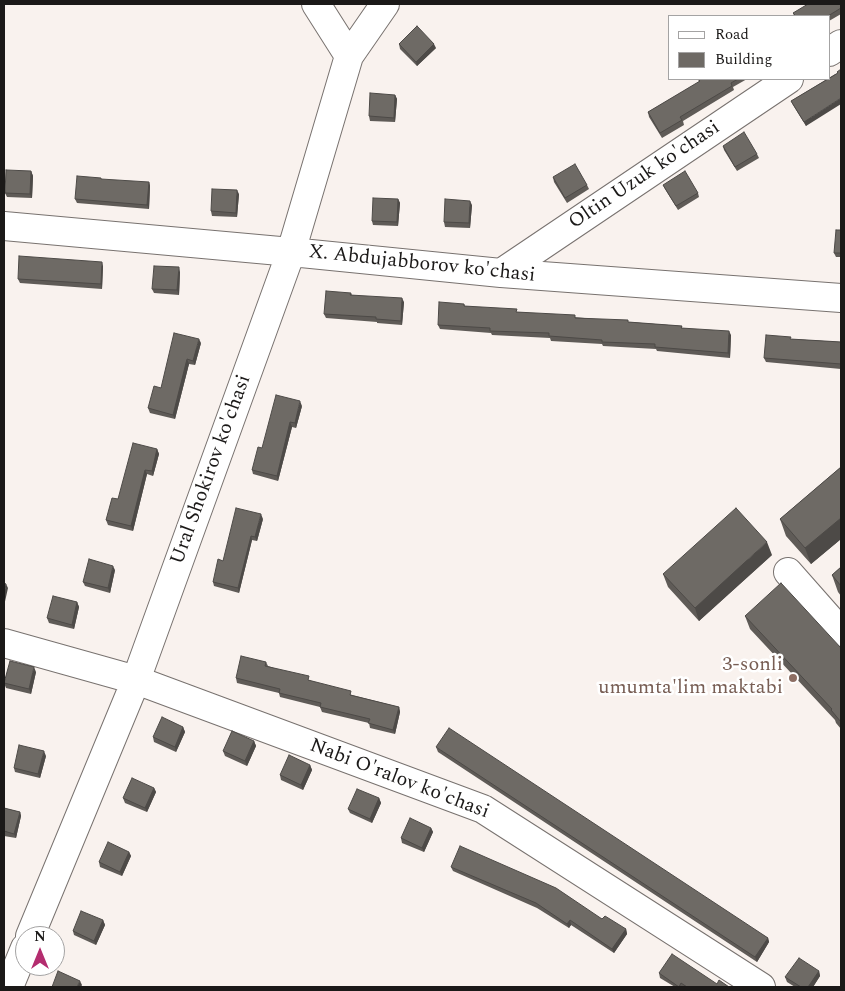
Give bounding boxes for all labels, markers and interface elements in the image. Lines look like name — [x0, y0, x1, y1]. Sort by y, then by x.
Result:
legend — [668, 15, 830, 80]
text: Road — [715, 23, 749, 46]
text: Building — [715, 48, 772, 71]
street label: Oltin Uzuk ko'chasi — [565, 117, 725, 235]
street label: X. Abdujabborov ko'chasi — [307, 241, 537, 289]
street label: Ural Shokirov ko'chasi — [166, 372, 258, 568]
place label: 3-sonli umumta'lim maktabi — [598, 654, 783, 701]
marker: 3-sonli umumta'lim maktabi — [787, 672, 799, 684]
street label: Nabi O'ralov ko'chasi — [306, 735, 492, 825]
north arrow — [15, 926, 65, 976]
text: N — [34, 926, 46, 947]

